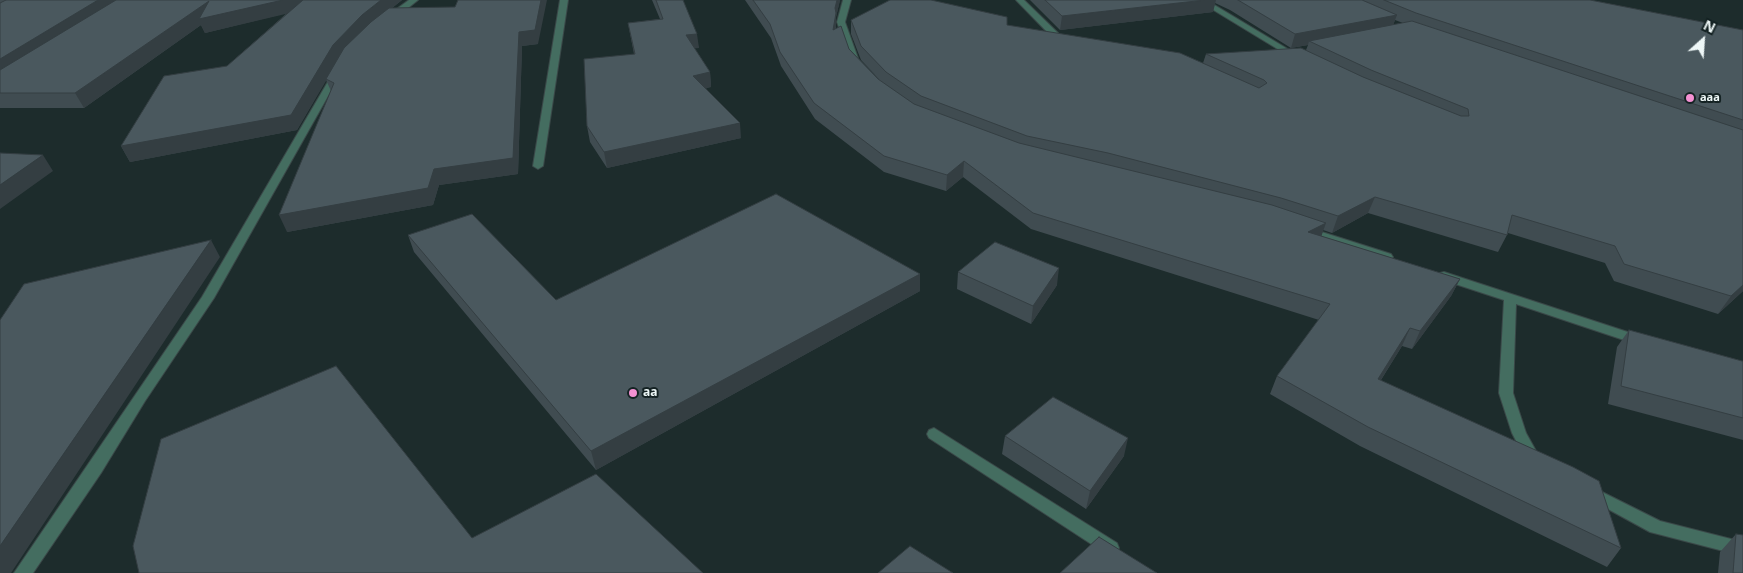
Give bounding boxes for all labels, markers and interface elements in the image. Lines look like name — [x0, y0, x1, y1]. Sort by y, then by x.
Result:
north arrow — [1678, 15, 1728, 65]
text: N — [1701, 15, 1719, 37]
place label: aaa — [1700, 91, 1720, 105]
marker: aaa — [1684, 92, 1696, 104]
place label: aa — [643, 386, 657, 400]
marker: aa — [627, 387, 639, 399]

